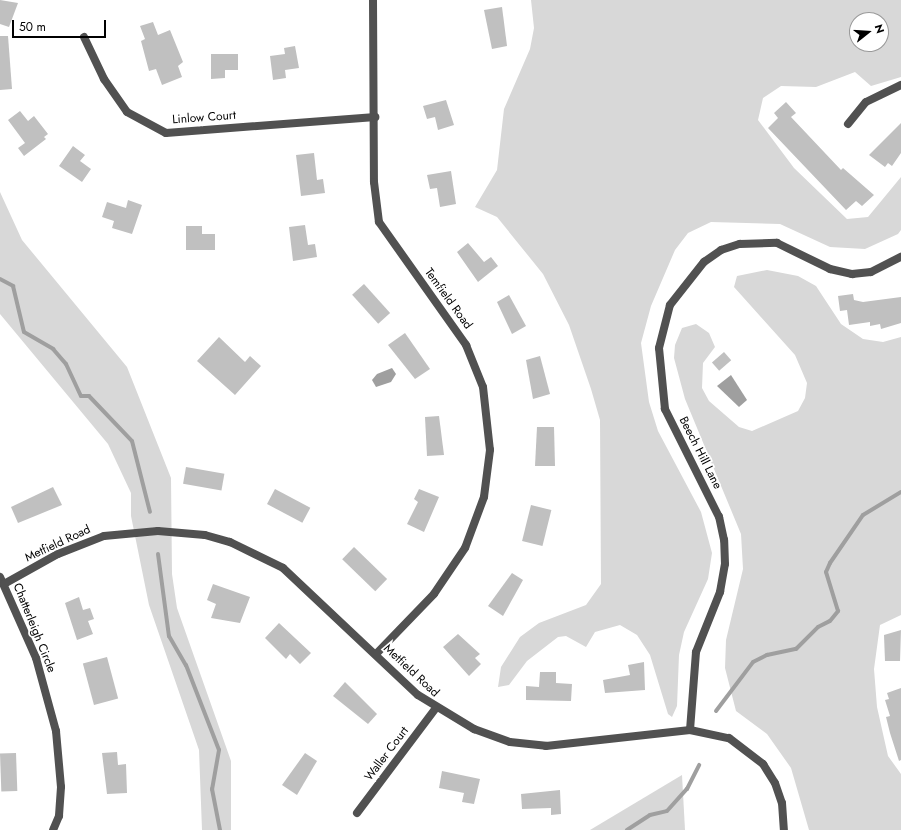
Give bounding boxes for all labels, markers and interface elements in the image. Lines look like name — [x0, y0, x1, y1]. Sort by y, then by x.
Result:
scale bar — [14, 12, 108, 38]
north arrow — [849, 12, 889, 52]
text: 50 m — [19, 18, 46, 36]
text: N — [871, 22, 888, 35]
street label: Linlow Court — [172, 109, 236, 127]
street label: Temfield Road — [421, 266, 475, 332]
street label: Beech Hill Lane — [676, 414, 724, 492]
street label: Metfield Road — [23, 523, 93, 565]
street label: Chatterleigh Circle — [10, 581, 58, 675]
street label: Metfield Road — [380, 642, 442, 700]
street label: Waller Court — [362, 724, 412, 784]

